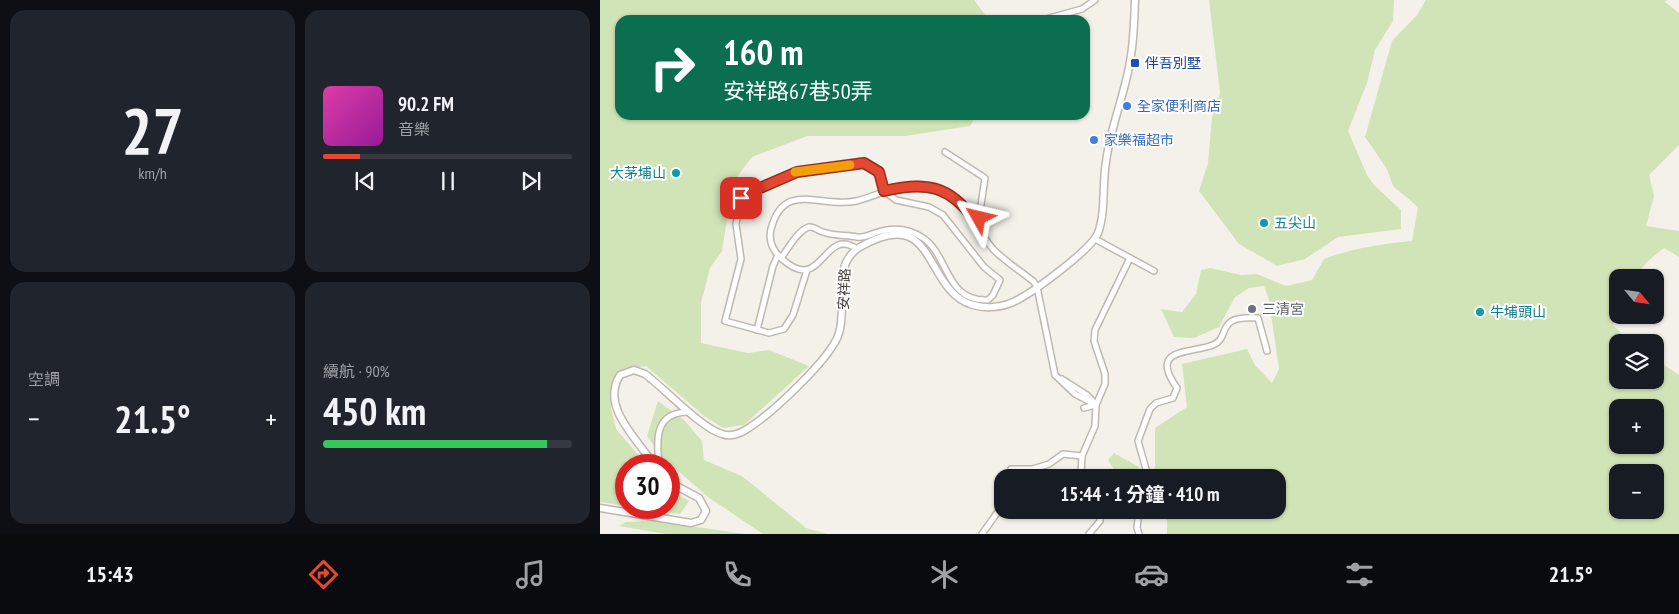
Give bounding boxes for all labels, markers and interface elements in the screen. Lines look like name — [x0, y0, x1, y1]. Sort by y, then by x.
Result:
text: 160 m — [723, 29, 804, 75]
icon: right — [640, 35, 705, 100]
place label: 伴吾別墅 — [1145, 54, 1201, 72]
marker: 伴吾別墅 — [1129, 57, 1141, 69]
text: 安祥路67巷50弄 — [723, 77, 873, 105]
text: 27 — [121, 88, 184, 172]
text: 90.2 FM — [398, 92, 454, 116]
place label: 全家便利商店 — [1137, 97, 1221, 115]
marker: 全家便利商店 — [1121, 100, 1133, 112]
text: 音樂 — [398, 119, 430, 139]
place label: 家樂福超市 — [1104, 131, 1174, 149]
marker: 家樂福超市 — [1088, 134, 1100, 146]
text: km/h — [138, 163, 167, 183]
place label: 大茅埔山 — [610, 164, 666, 182]
icon: previous — [351, 167, 379, 195]
icon: pause — [434, 167, 462, 195]
icon: next — [517, 167, 545, 195]
marker: 大茅埔山 — [670, 167, 682, 179]
pin — [720, 177, 762, 219]
icon: arrive — [727, 184, 755, 212]
position arrow — [952, 191, 1004, 243]
place label: 五尖山 — [1274, 214, 1316, 232]
marker: 五尖山 — [1258, 217, 1270, 229]
street label: 安祥路 — [834, 268, 854, 310]
north arrow — [1609, 269, 1664, 324]
map controls — [1609, 269, 1664, 519]
place label: 三清宮 — [1262, 300, 1304, 318]
marker: 三清宮 — [1246, 303, 1258, 315]
place label: 牛埔頭山 — [1490, 303, 1546, 321]
marker: 牛埔頭山 — [1474, 306, 1486, 318]
button: layers — [1609, 334, 1664, 389]
text: 續航 · 90% — [323, 361, 390, 381]
text: 空調 — [28, 369, 60, 389]
text: 450 km — [323, 386, 426, 435]
text: 21.5° — [114, 394, 191, 443]
button: + — [1609, 399, 1664, 454]
text: − — [28, 400, 40, 437]
text: + — [265, 400, 277, 437]
speed limit sign: 30 — [615, 454, 680, 519]
button: − — [1609, 464, 1664, 519]
text: 15:44 · 1 分鐘 · 410 m — [1060, 482, 1220, 506]
icon: directions — [306, 557, 341, 592]
icon: music — [513, 557, 548, 592]
icon: phone — [720, 557, 755, 592]
icon: climate — [927, 557, 962, 592]
icon: car — [1134, 557, 1169, 592]
icon: filters — [1342, 557, 1377, 592]
text: 15:43 — [86, 560, 134, 588]
text: 21.5° — [1549, 560, 1593, 588]

